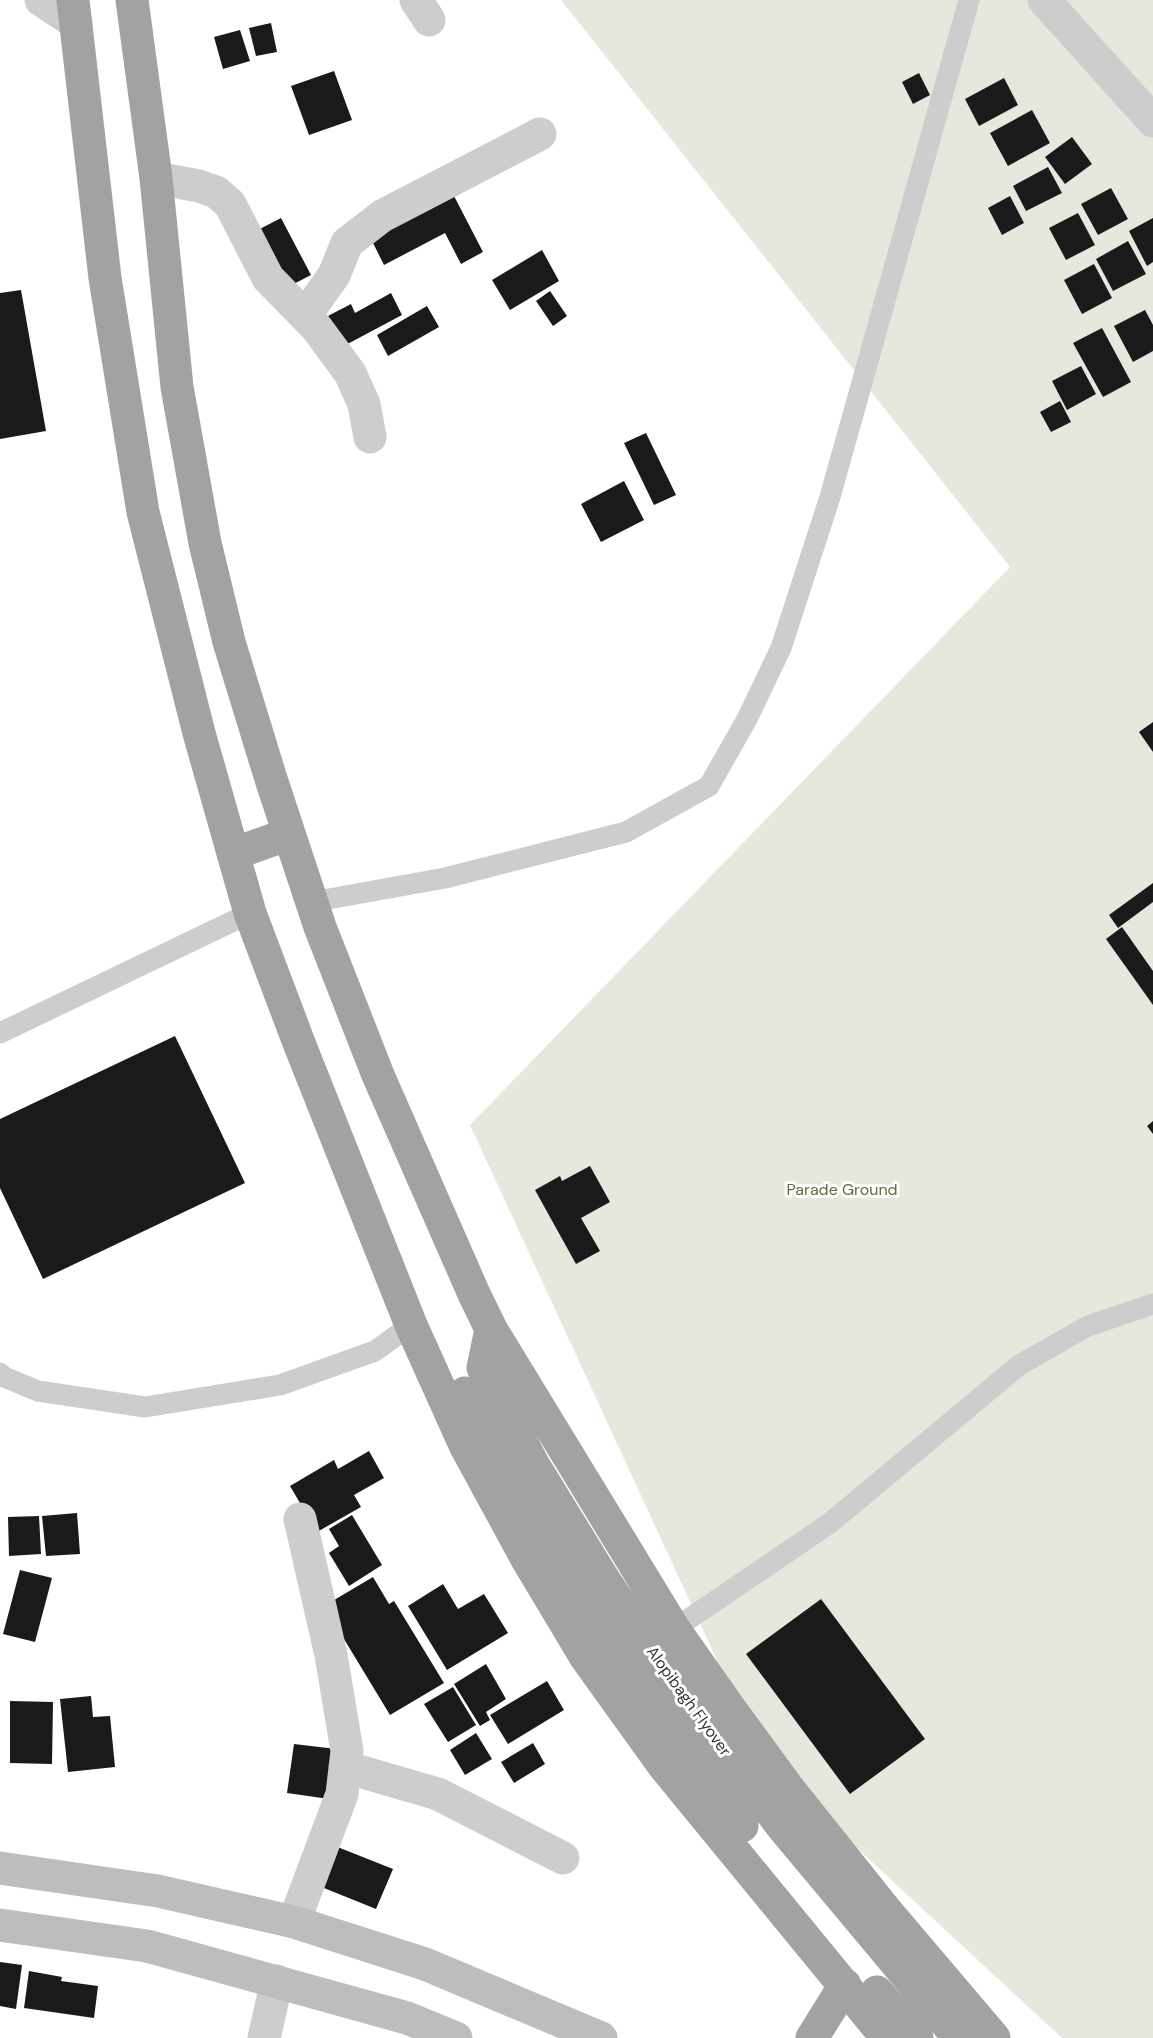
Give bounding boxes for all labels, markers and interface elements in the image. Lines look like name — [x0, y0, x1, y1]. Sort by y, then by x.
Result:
park label: Parade Ground — [786, 1179, 898, 1200]
street label: Alopibagh Flyover — [642, 1642, 736, 1760]

